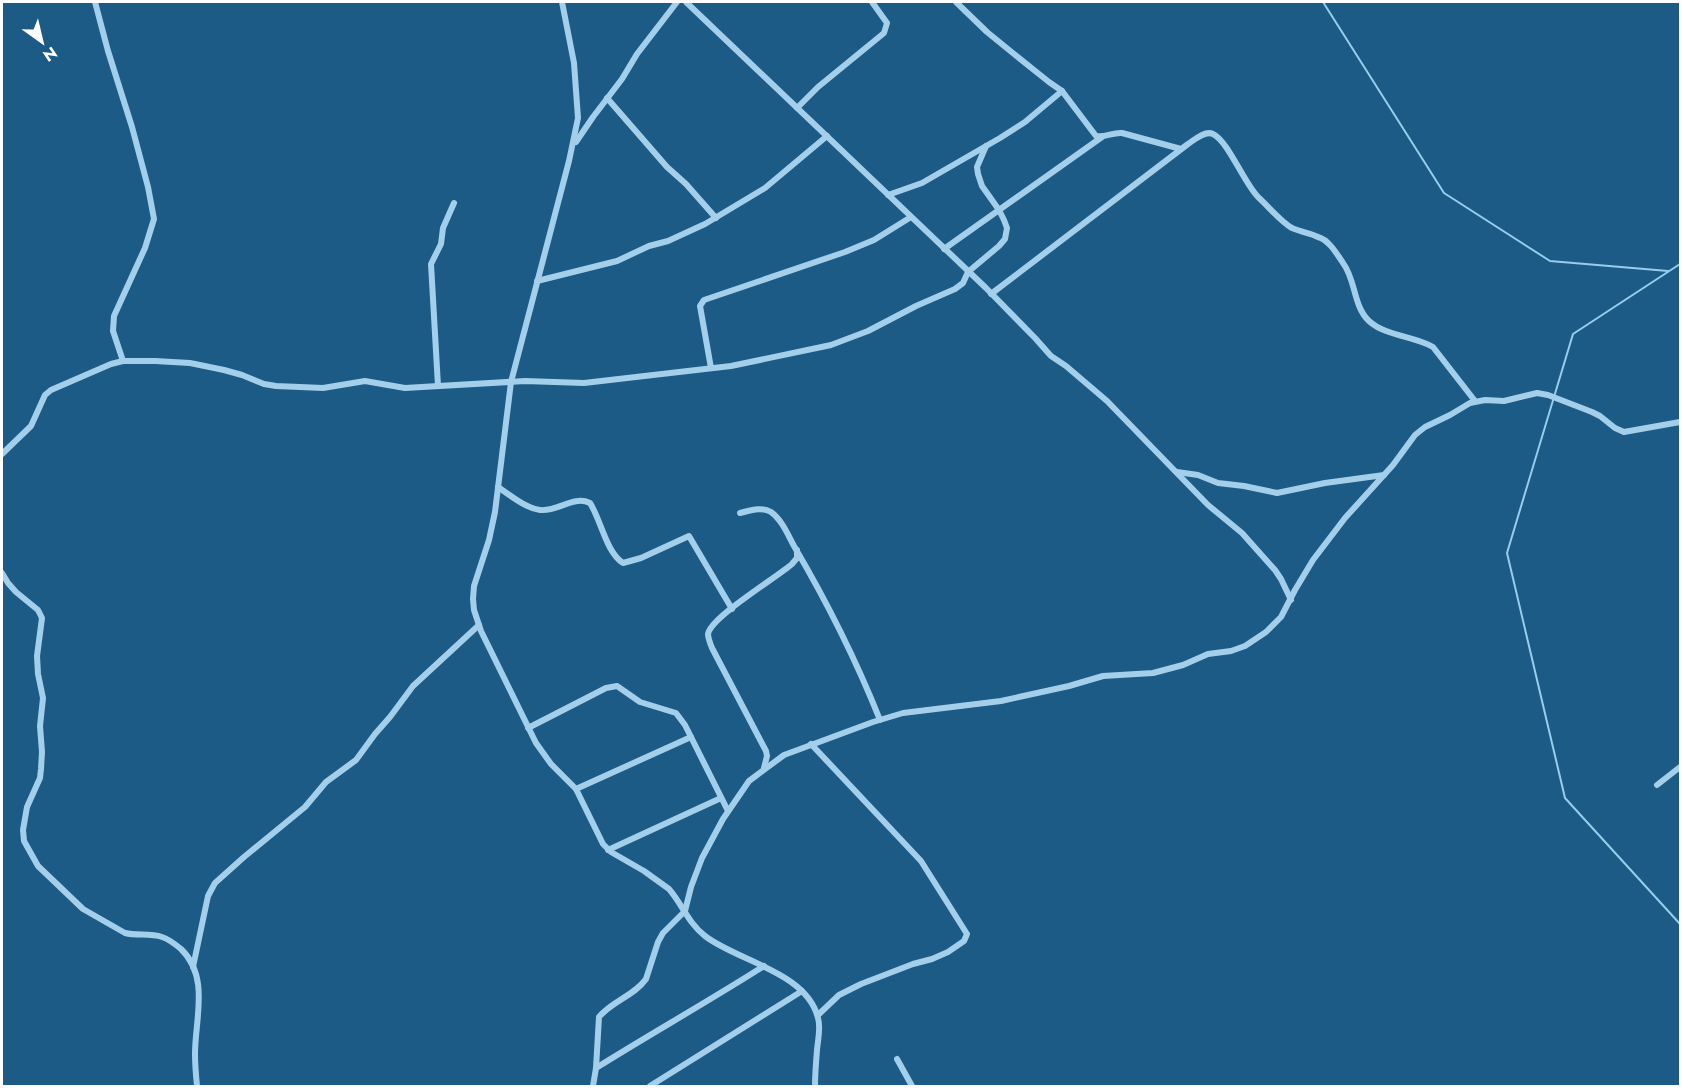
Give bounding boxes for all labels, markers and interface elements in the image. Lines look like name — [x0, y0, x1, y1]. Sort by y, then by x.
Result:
north arrow — [12, 12, 72, 72]
text: N — [38, 41, 62, 67]

